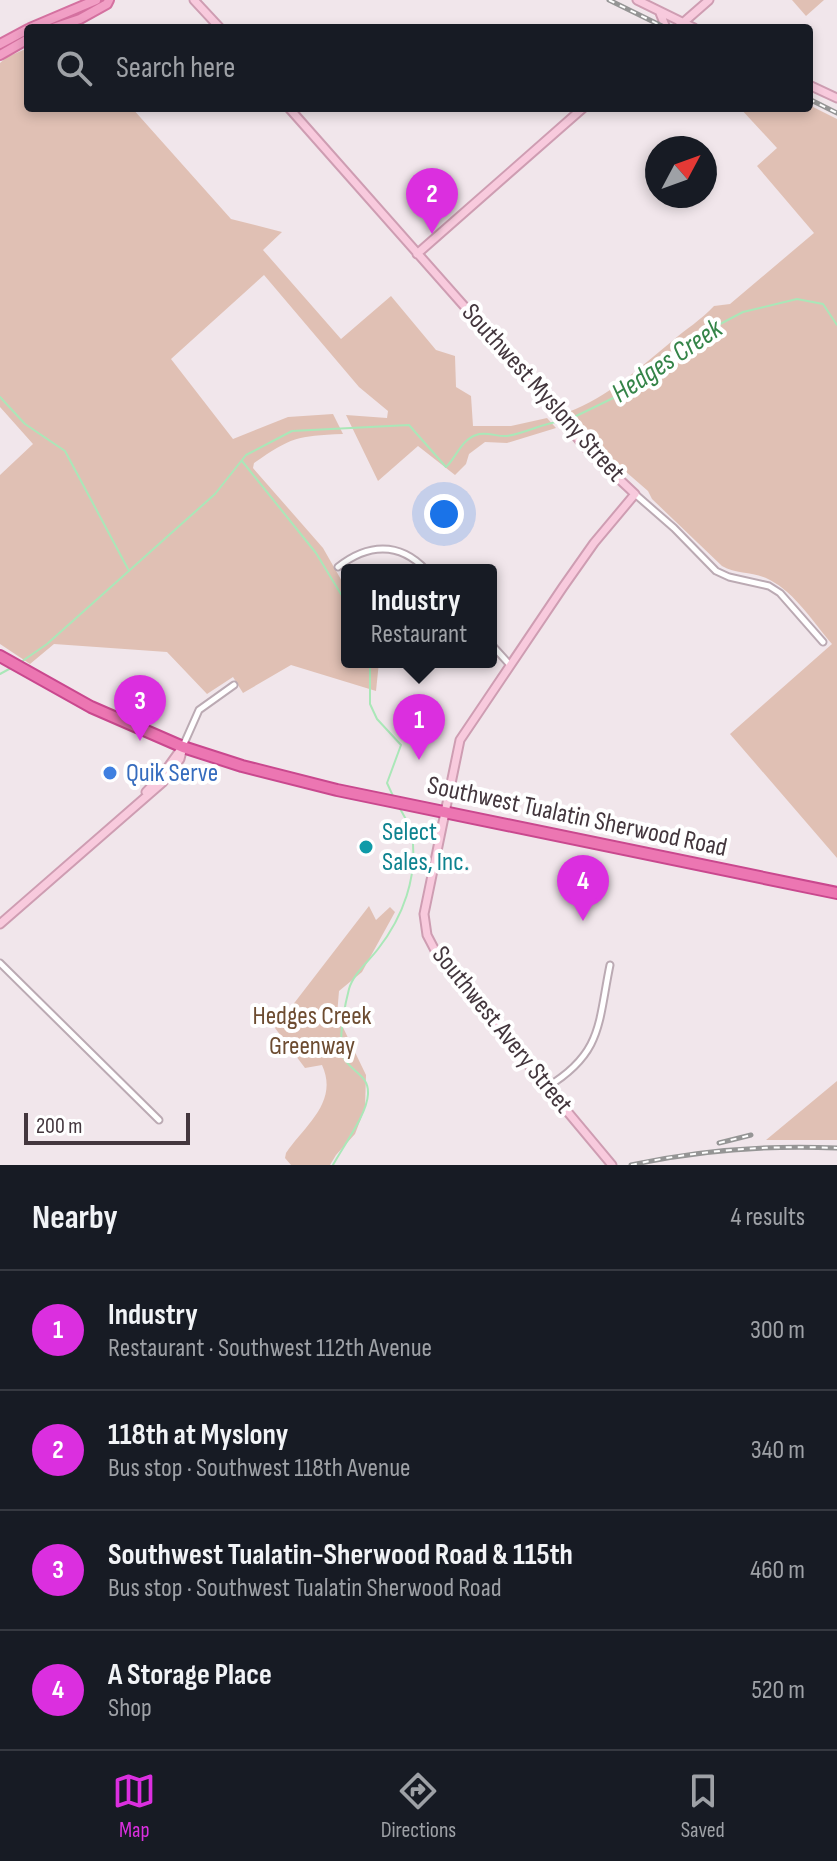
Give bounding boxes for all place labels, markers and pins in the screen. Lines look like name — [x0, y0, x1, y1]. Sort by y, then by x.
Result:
pin: 2 — [406, 168, 458, 234]
pin: 3 — [114, 675, 166, 741]
pin: 1 — [393, 694, 445, 760]
place label: Quik Serve — [126, 758, 218, 789]
marker: Quik Serve — [101, 764, 119, 782]
place label: Select Sales, Inc. — [382, 817, 469, 878]
marker: Select Sales, Inc. — [357, 838, 375, 856]
pin: 4 — [557, 855, 609, 921]

